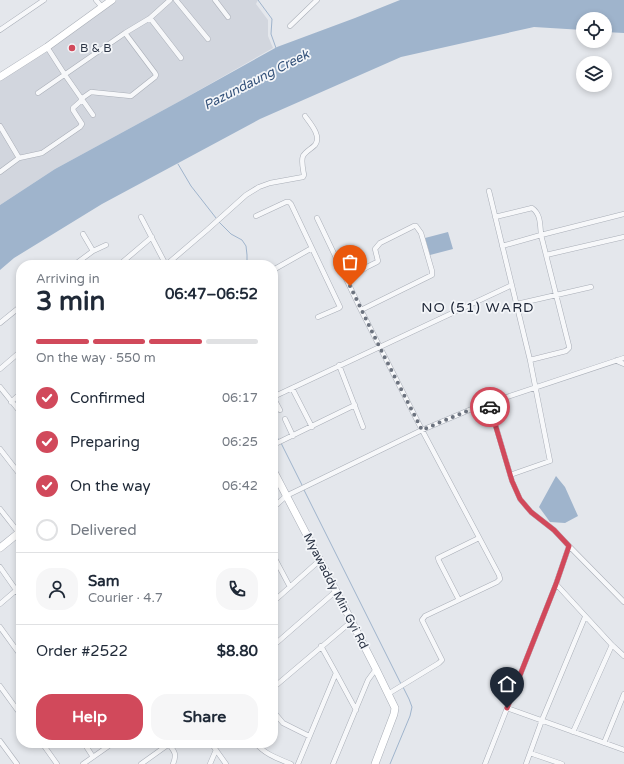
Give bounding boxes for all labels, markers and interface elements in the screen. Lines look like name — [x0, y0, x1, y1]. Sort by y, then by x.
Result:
map controls — [576, 12, 612, 92]
button: locate — [576, 12, 612, 48]
place label: B & B — [80, 41, 112, 55]
marker: B & B — [67, 43, 77, 53]
water label: Pazundaung Creek — [201, 46, 313, 113]
button: layers — [576, 56, 612, 92]
pin — [333, 245, 367, 286]
icon: bag — [339, 251, 361, 273]
text: Arriving in — [36, 271, 100, 287]
text: 06:47–06:52 — [165, 285, 258, 303]
text: 3 min — [36, 286, 105, 317]
district label: NO (51) WARD — [421, 299, 535, 316]
text: On the way · 550 m — [36, 350, 156, 366]
icon: check — [36, 387, 58, 409]
courier — [470, 387, 510, 427]
text: Confirmed — [70, 389, 145, 407]
text: 06:17 — [222, 390, 258, 406]
icon: car — [479, 396, 501, 418]
icon: check — [36, 431, 58, 453]
text: Preparing — [70, 433, 140, 451]
text: 06:25 — [222, 434, 258, 450]
icon: check — [36, 475, 58, 497]
text: On the way — [70, 477, 150, 495]
text: 06:42 — [222, 478, 258, 494]
text: Delivered — [70, 521, 137, 539]
street label: Myawaddy Min Gyi Rd — [301, 531, 371, 651]
button: person — [36, 568, 78, 610]
button: phone — [216, 568, 258, 610]
text: Sam — [88, 572, 119, 590]
text: Courier · 4.7 — [88, 590, 163, 606]
text: Order #2522 — [36, 642, 128, 660]
text: $8.80 — [217, 642, 258, 660]
pin — [490, 667, 524, 708]
icon: home — [496, 673, 518, 695]
button: Help — [36, 694, 143, 740]
button: Share — [151, 694, 258, 740]

